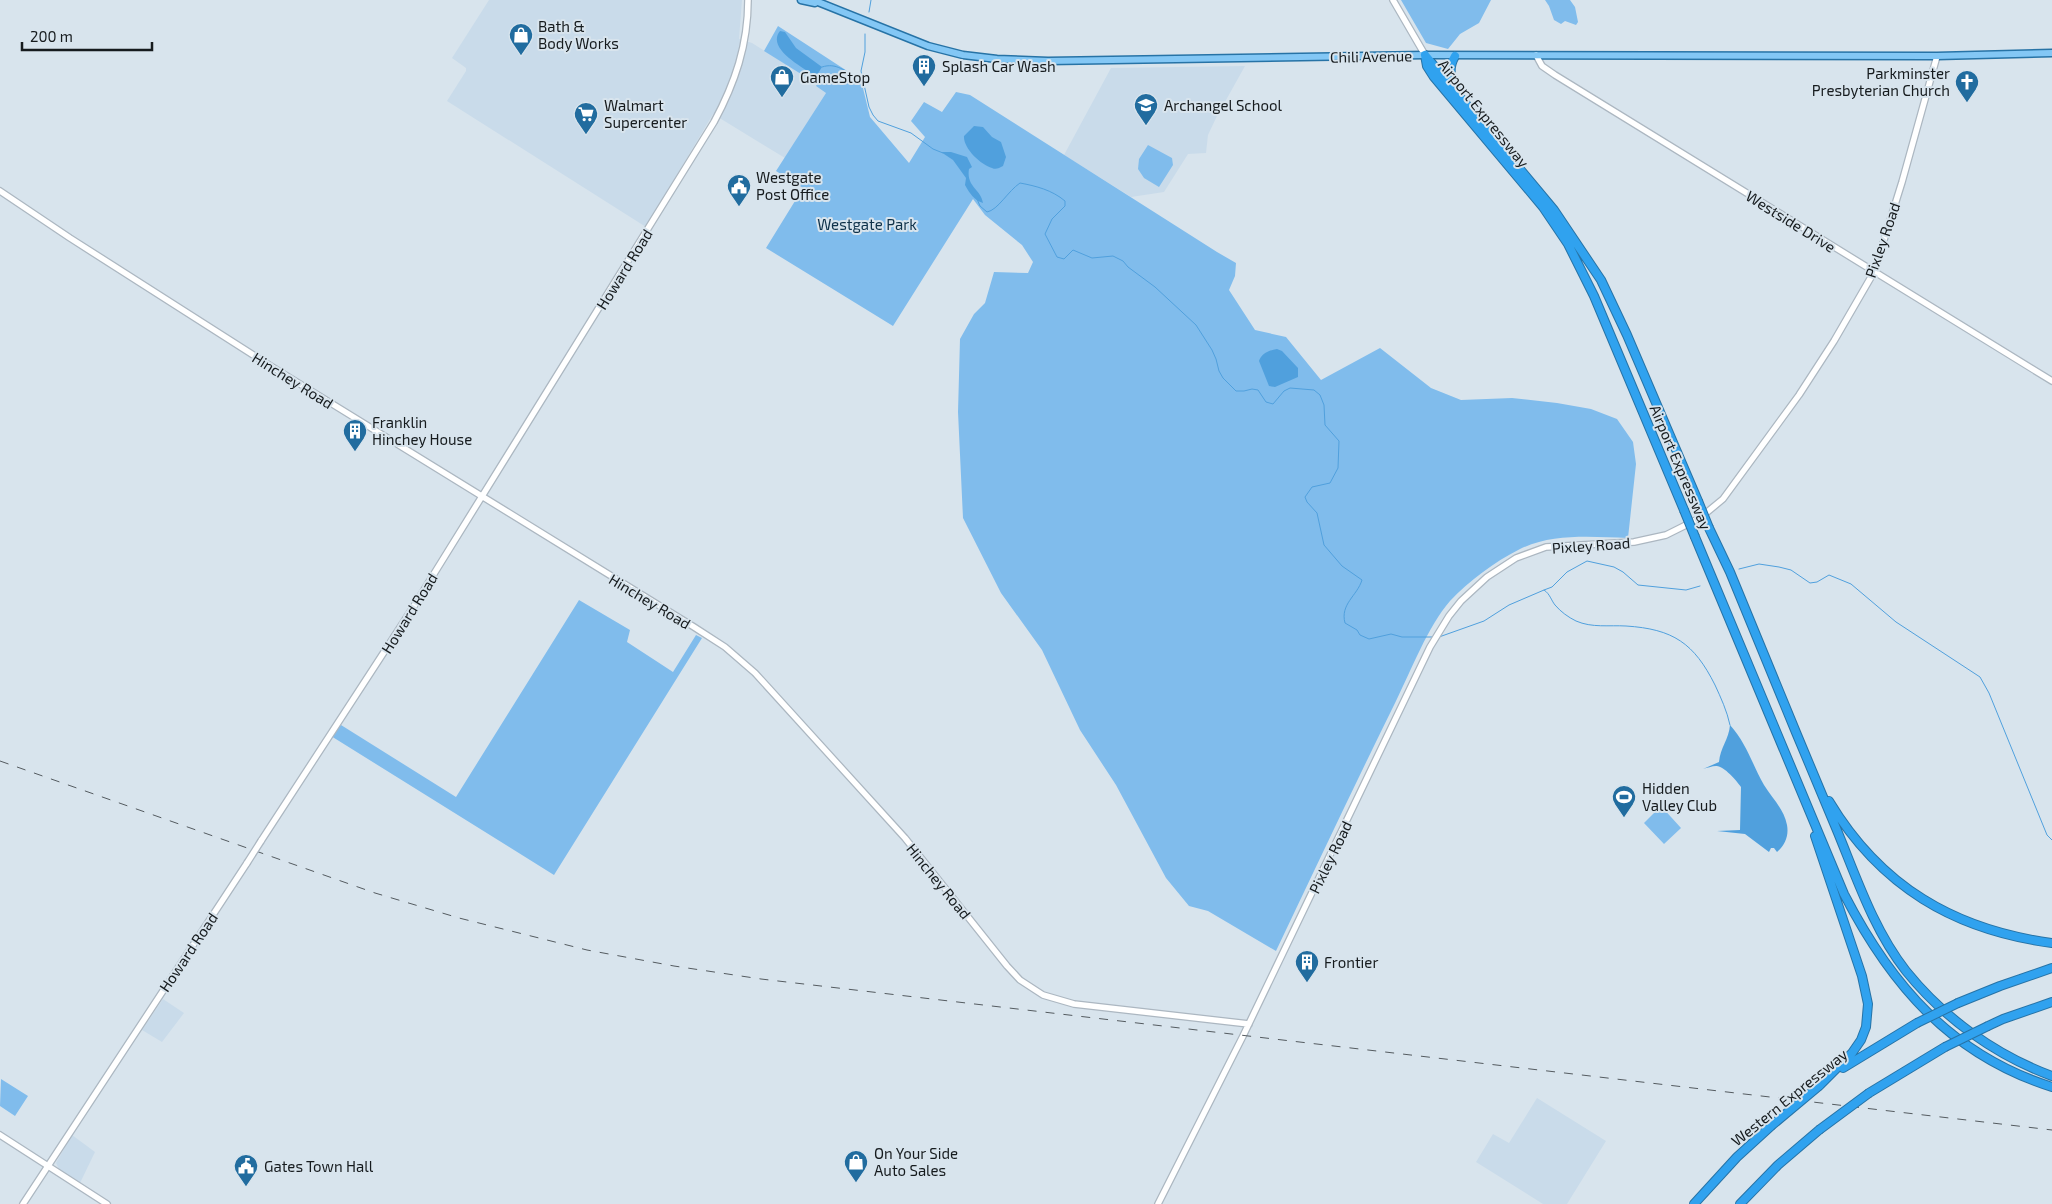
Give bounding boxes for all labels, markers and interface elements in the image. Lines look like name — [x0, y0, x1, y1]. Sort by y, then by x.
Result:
place label: Bath & Body Works — [538, 17, 619, 52]
scale bar — [22, 20, 152, 52]
shop icon: Bath & Body Works — [508, 22, 534, 56]
text: 200 m — [30, 27, 73, 45]
street label: Chili Avenue — [1330, 46, 1412, 66]
building icon: Splash Car Wash — [911, 53, 937, 87]
street label: Airport Expressway — [1435, 55, 1533, 171]
place label: Splash Car Wash — [942, 57, 1056, 75]
shop icon: GameStop — [769, 64, 795, 98]
place label: Parkminster Presbyterian Church — [1812, 64, 1950, 99]
place label: GameStop — [800, 68, 870, 86]
church icon: Parkminster Presbyterian Church — [1954, 69, 1980, 103]
school or university icon: Archangel School — [1133, 92, 1159, 126]
place label: Walmart Supercenter — [604, 96, 687, 131]
place label: Archangel School — [1164, 96, 1282, 114]
supermarket icon: Walmart Supercenter — [573, 101, 599, 135]
place label: Westgate Post Office — [756, 168, 829, 203]
public building icon: Westgate Post Office — [726, 173, 752, 207]
street label: Westside Drive — [1743, 186, 1839, 256]
street label: Pixley Road — [1861, 200, 1903, 280]
park label: Westgate Park — [817, 215, 917, 233]
street label: Howard Road — [592, 225, 656, 313]
street label: Hinchey Road — [249, 348, 337, 412]
street label: Airport Expressway — [1647, 402, 1715, 532]
place label: Franklin Hinchey House — [372, 413, 472, 448]
building icon: Franklin Hinchey House — [342, 418, 368, 452]
street label: Pixley Road — [1551, 533, 1631, 557]
street label: Howard Road — [377, 569, 441, 657]
street label: Hinchey Road — [606, 570, 694, 632]
place label: Hidden Valley Club — [1642, 779, 1717, 814]
sports icon: Hidden Valley Club — [1611, 784, 1637, 818]
street label: Pixley Road — [1305, 818, 1355, 896]
street label: Hinchey Road — [903, 840, 975, 922]
street label: Howard Road — [155, 909, 221, 995]
building icon: Frontier — [1294, 949, 1320, 983]
place label: Frontier — [1324, 953, 1378, 971]
street label: Western Expressway — [1727, 1045, 1851, 1149]
place label: On Your Side Auto Sales — [874, 1144, 958, 1179]
shop icon: On Your Side Auto Sales — [843, 1149, 869, 1183]
public building icon: Gates Town Hall — [233, 1153, 259, 1187]
place label: Gates Town Hall — [264, 1157, 374, 1175]

